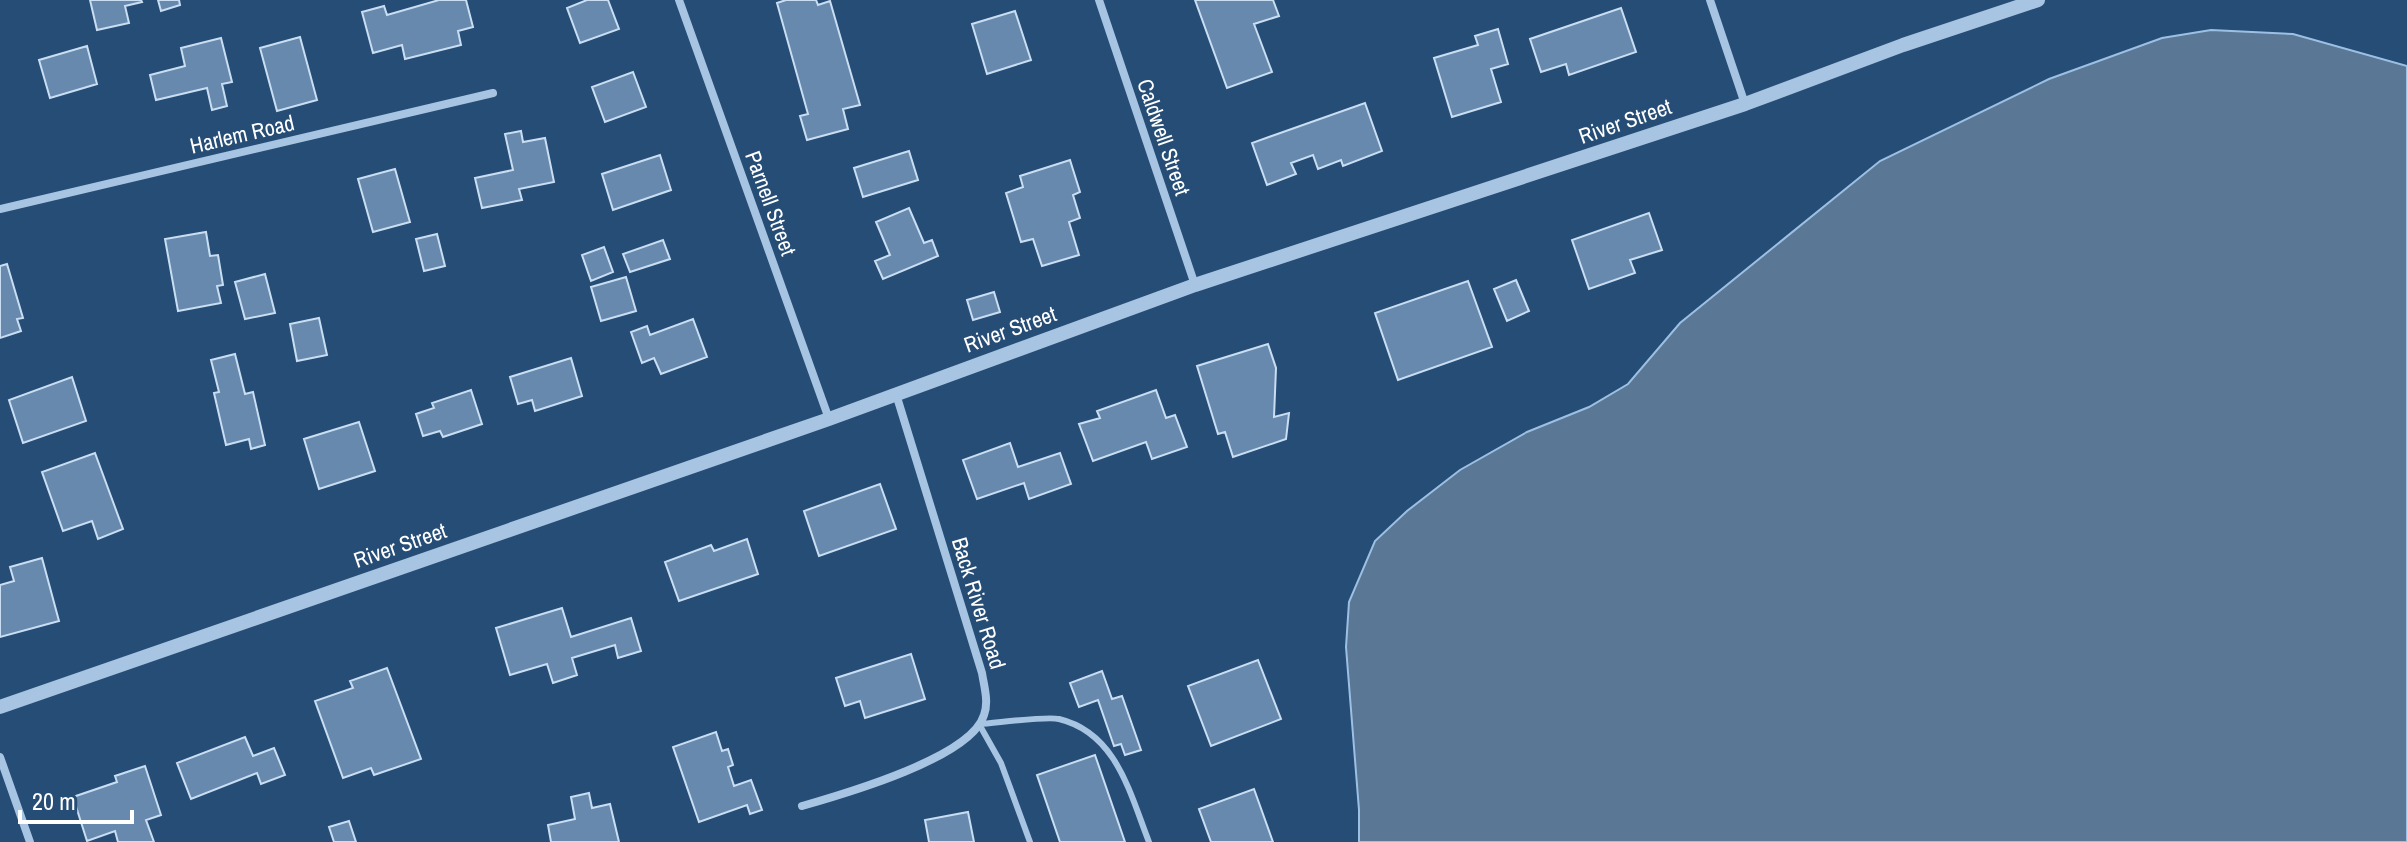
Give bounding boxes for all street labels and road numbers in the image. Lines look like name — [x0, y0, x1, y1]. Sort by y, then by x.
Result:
street label: Caldwell Street — [1130, 75, 1198, 199]
street label: River Street — [1575, 91, 1675, 151]
street label: Harlem Road — [187, 107, 297, 161]
street label: Parnell Street — [738, 147, 804, 259]
street label: River Street — [960, 298, 1060, 360]
street label: River Street — [350, 515, 450, 575]
street label: Back River Road — [945, 533, 1013, 673]

